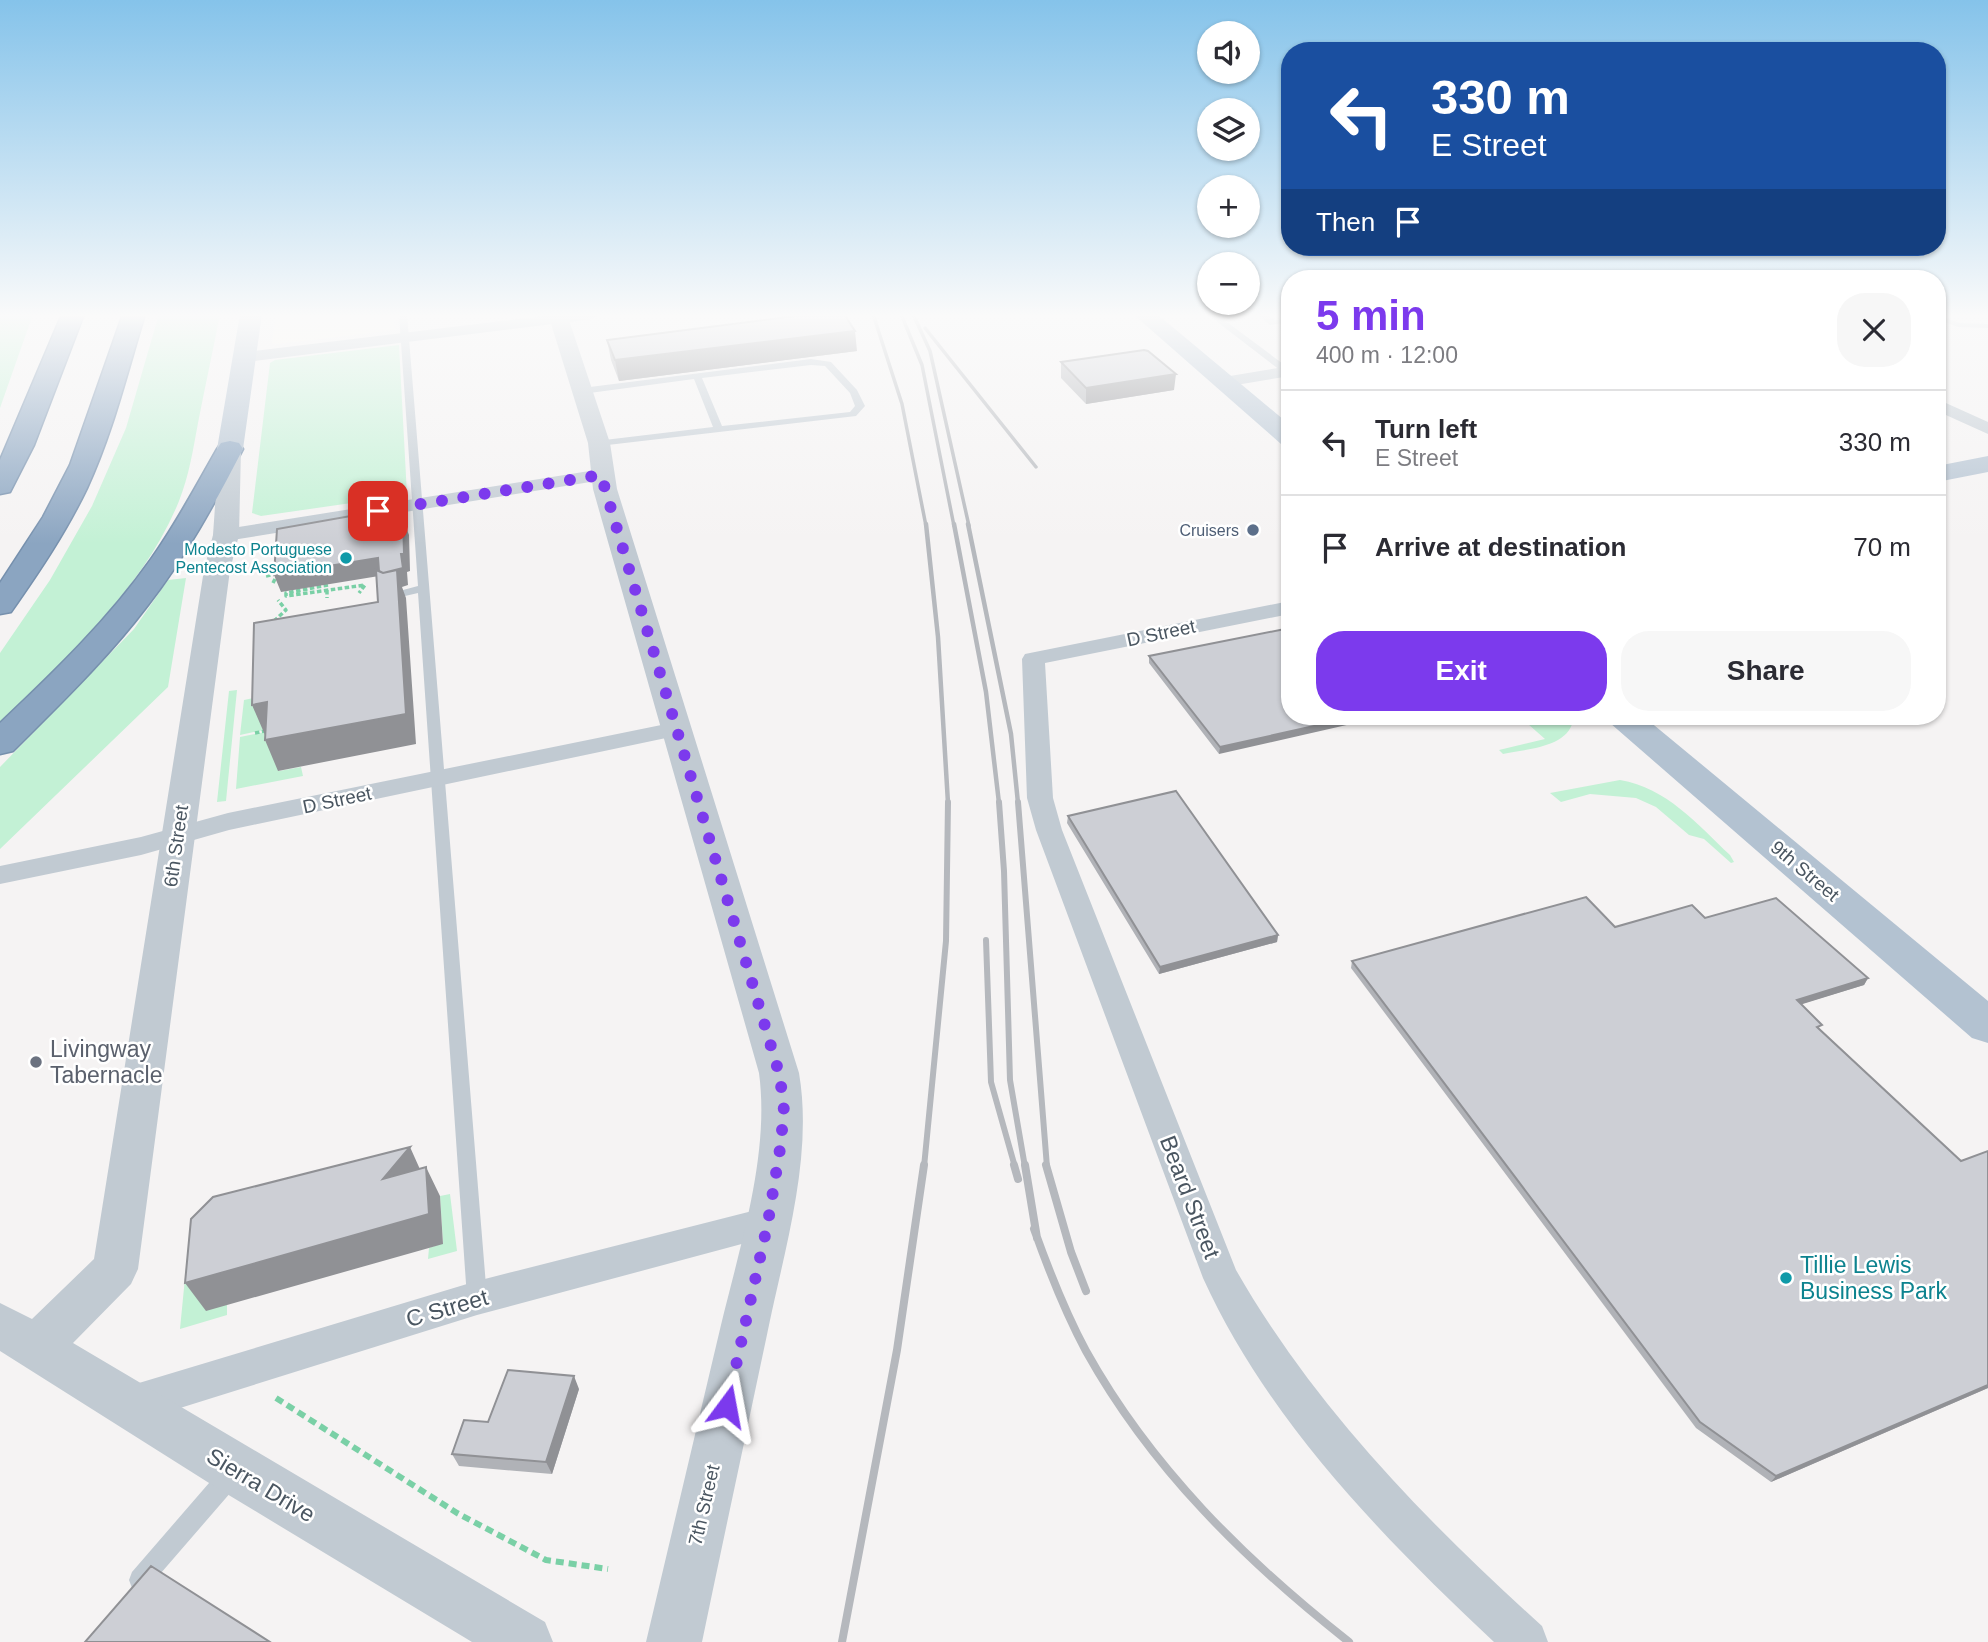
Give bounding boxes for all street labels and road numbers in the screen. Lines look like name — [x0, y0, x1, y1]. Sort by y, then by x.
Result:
street label: D Street — [1125, 615, 1198, 651]
street label: D Street — [301, 782, 374, 818]
street label: 6th Street — [160, 803, 192, 888]
street label: 9th Street — [1767, 836, 1844, 906]
street label: Beard Street — [1155, 1132, 1225, 1262]
street label: C Street — [403, 1284, 492, 1332]
street label: Sierra Drive — [202, 1443, 320, 1527]
street label: 7th Street — [685, 1462, 724, 1548]

